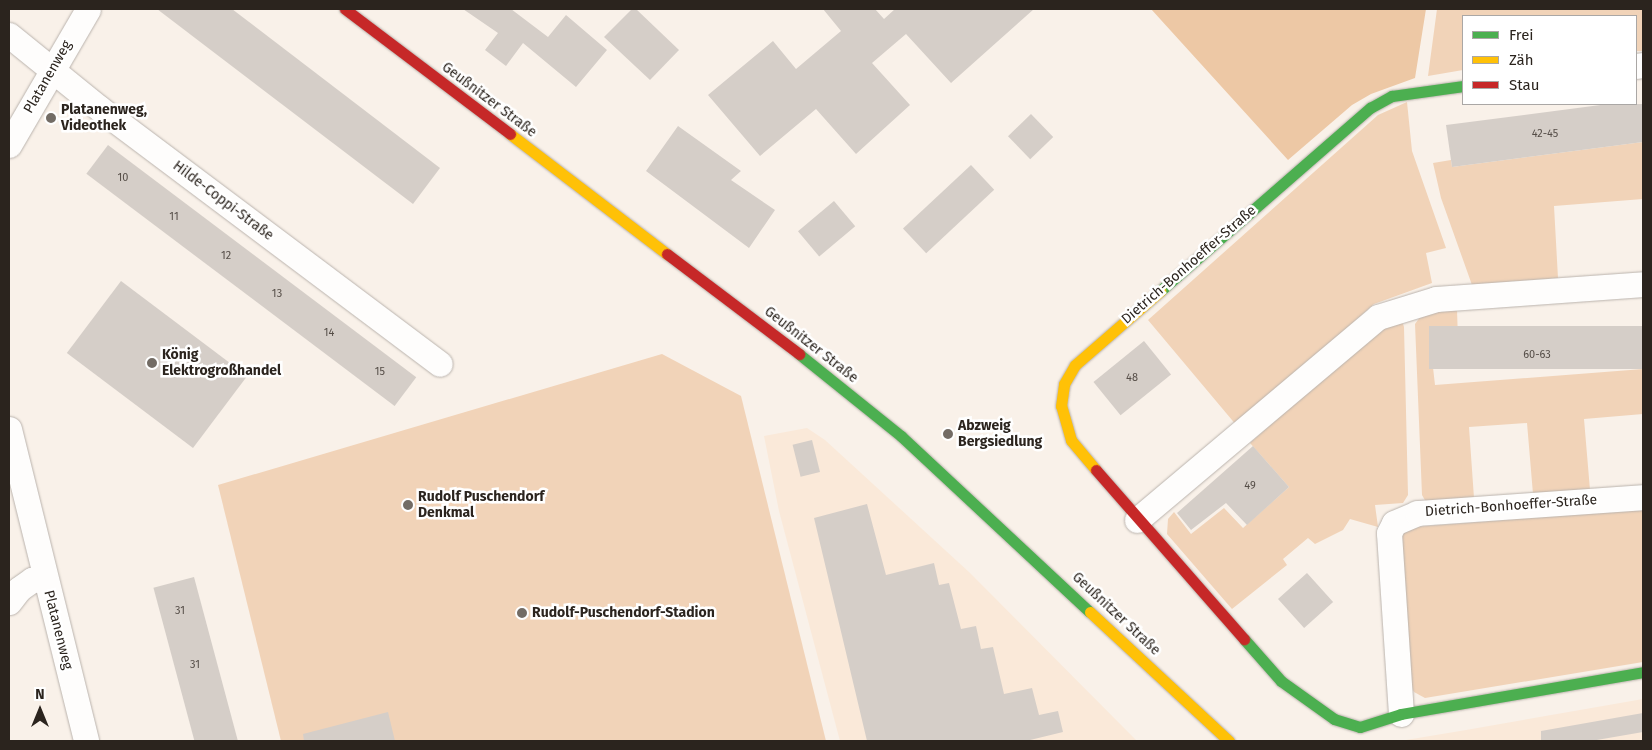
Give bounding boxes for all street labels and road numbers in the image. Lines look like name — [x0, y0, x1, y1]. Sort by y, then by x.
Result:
street label: Platanenweg — [20, 38, 76, 116]
street label: Geußnitzer Straße — [438, 59, 540, 141]
street label: Hilde-Coppi-Straße — [169, 158, 277, 244]
street label: Dietrich-Bonhoeffer-Straße — [1118, 202, 1260, 328]
street label: Geußnitzer Straße — [761, 303, 861, 387]
street label: Dietrich-Bonhoeffer-Straße — [1424, 492, 1598, 520]
street label: Geußnitzer Straße — [1069, 569, 1163, 659]
street label: Platanenweg — [40, 589, 76, 671]

